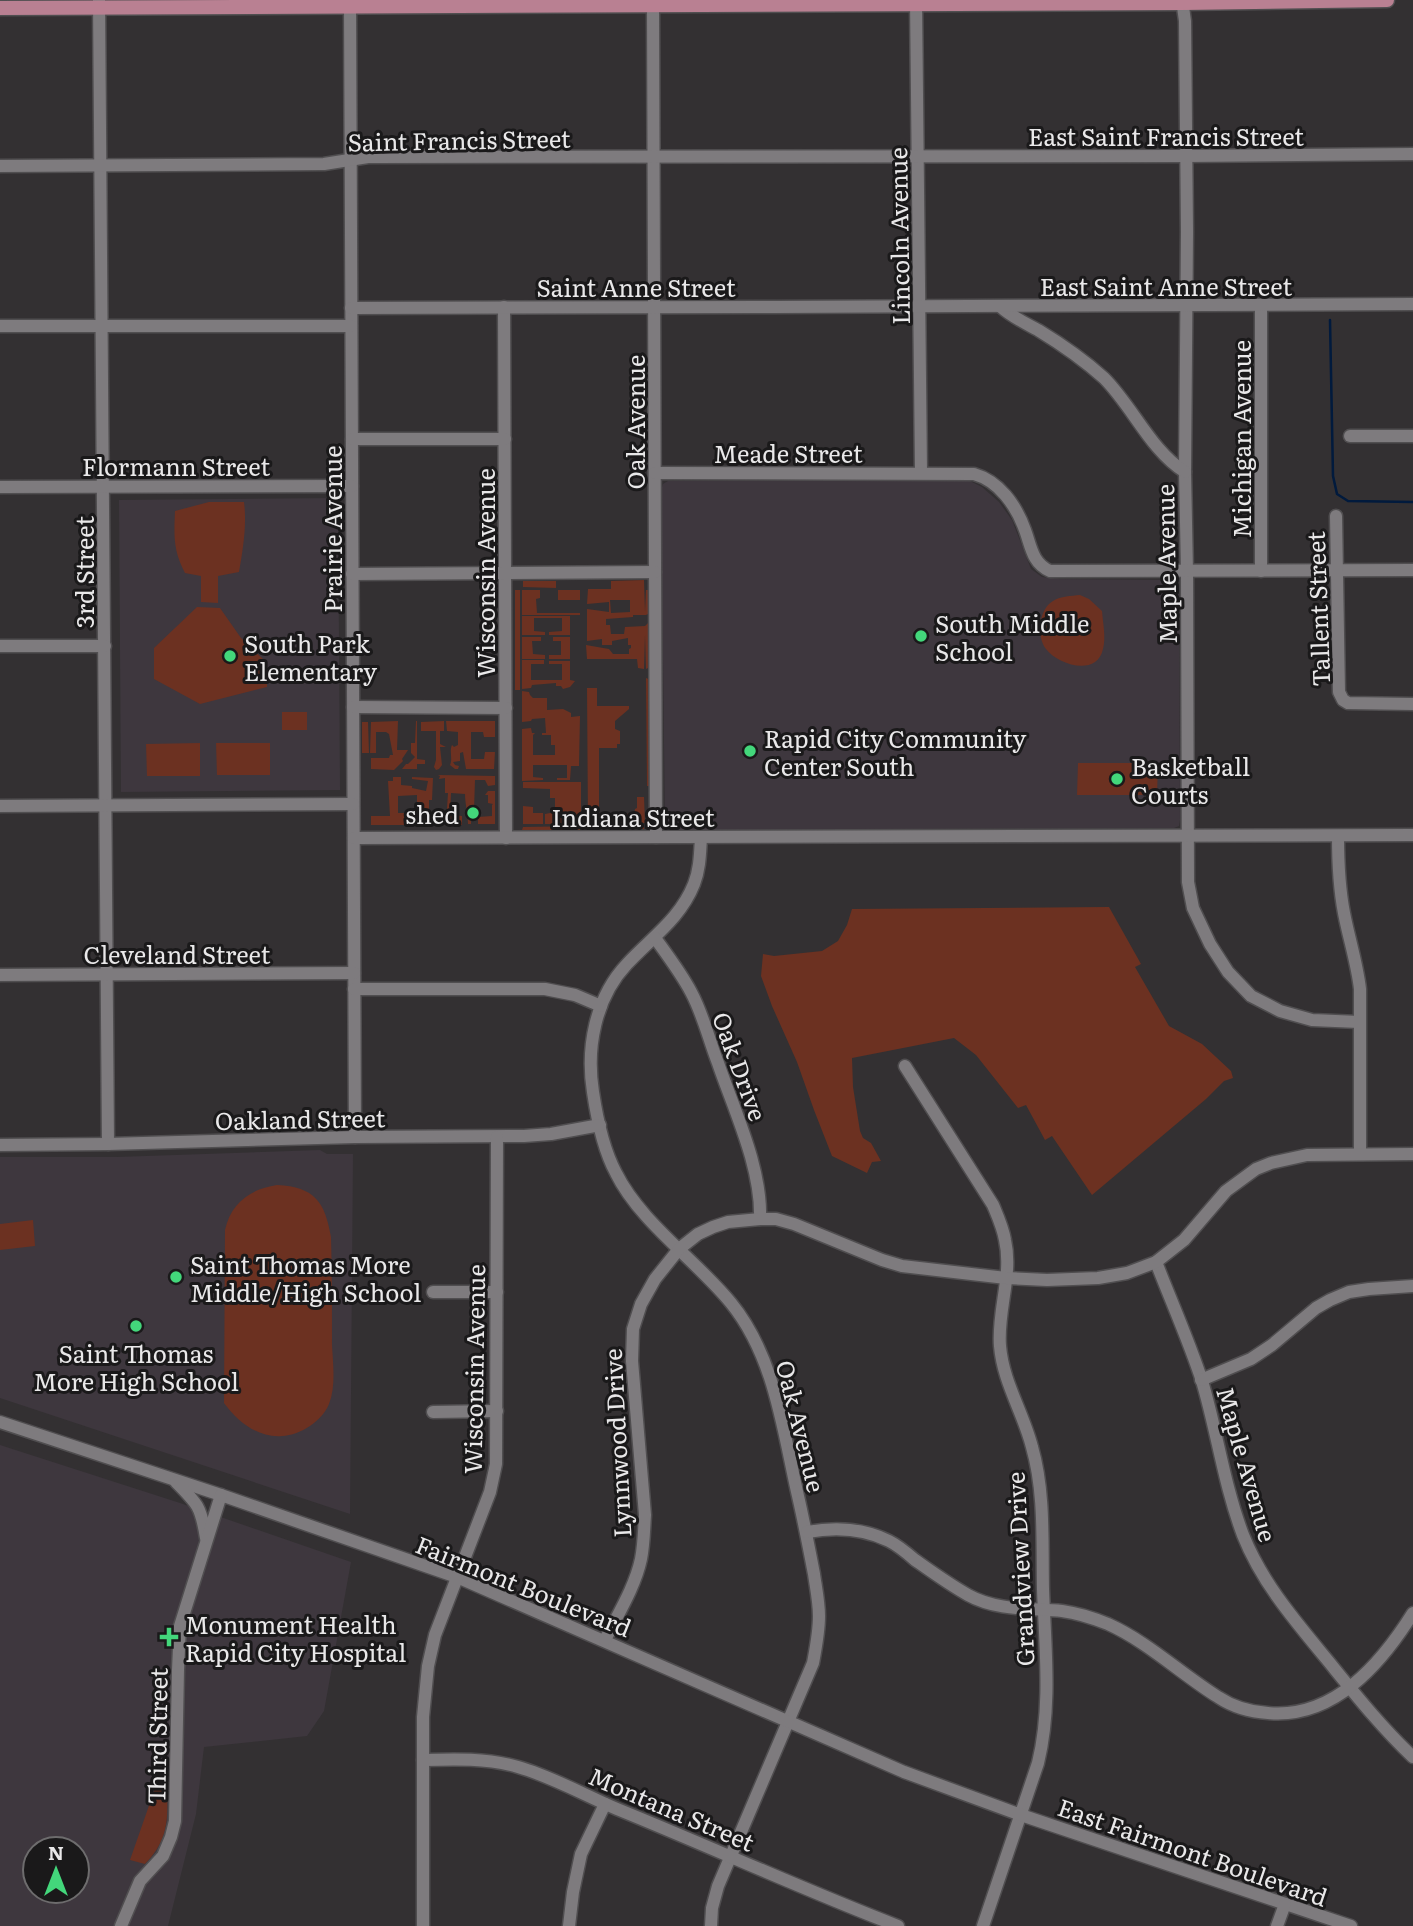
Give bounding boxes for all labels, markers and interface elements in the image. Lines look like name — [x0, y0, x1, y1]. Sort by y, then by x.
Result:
street label: East Saint Francis Street — [1028, 118, 1304, 153]
street label: Saint Francis Street — [347, 120, 571, 158]
street label: Lincoln Avenue — [879, 147, 917, 325]
street label: East Saint Anne Street — [1040, 268, 1292, 303]
street label: Saint Anne Street — [536, 269, 736, 304]
street label: Michigan Avenue — [1223, 340, 1258, 538]
street label: Oak Avenue — [617, 355, 652, 489]
street label: Meade Street — [713, 435, 863, 470]
street label: Prairie Avenue — [314, 445, 349, 613]
street label: Flormann Street — [82, 448, 270, 483]
street label: Wisconsin Avenue — [467, 468, 502, 678]
street label: Maple Avenue — [1146, 484, 1184, 644]
street label: 3rd Street — [66, 516, 101, 628]
street label: Tallent Street — [1297, 530, 1337, 687]
place label: South Middle School — [935, 605, 1089, 668]
place label: South Park Elementary — [244, 625, 377, 688]
marker: South Middle School — [913, 628, 929, 644]
marker: South Park Elementary — [222, 648, 238, 664]
place label: Rapid City Community Center South — [764, 720, 1027, 783]
marker: Rapid City Community Center South — [742, 743, 758, 759]
place label: Basketball Courts — [1131, 748, 1250, 811]
marker: Basketball Courts — [1109, 771, 1125, 787]
place label: shed — [405, 796, 459, 831]
street label: Indiana Street — [551, 799, 715, 834]
marker: shed — [465, 805, 481, 821]
street label: Cleveland Street — [84, 936, 271, 971]
street label: Oak Drive — [705, 1007, 777, 1125]
street label: Oakland Street — [214, 1099, 386, 1137]
place label: Saint Thomas More Middle/High School — [190, 1246, 421, 1309]
street label: Wisconsin Avenue — [454, 1264, 492, 1474]
marker: Saint Thomas More Middle/High School — [168, 1269, 184, 1285]
marker: Saint Thomas More High School — [128, 1318, 144, 1334]
place label: Saint Thomas More High School — [33, 1335, 239, 1398]
street label: Lynnwood Drive — [594, 1348, 638, 1538]
street label: Oak Avenue — [769, 1356, 835, 1496]
street label: Maple Avenue — [1209, 1382, 1287, 1546]
street label: Grandview Drive — [996, 1471, 1042, 1667]
street label: Fairmont Boulevard — [411, 1526, 637, 1644]
place label: Monument Health Rapid City Hospital — [185, 1606, 406, 1669]
marker: Monument Health Rapid City Hospital — [159, 1627, 179, 1647]
street label: Third Street — [137, 1667, 175, 1805]
street label: Montana Street — [584, 1757, 761, 1859]
street label: East Fairmont Boulevard — [1053, 1788, 1333, 1914]
north arrow — [21, 1835, 91, 1905]
text: N — [48, 1838, 64, 1866]

